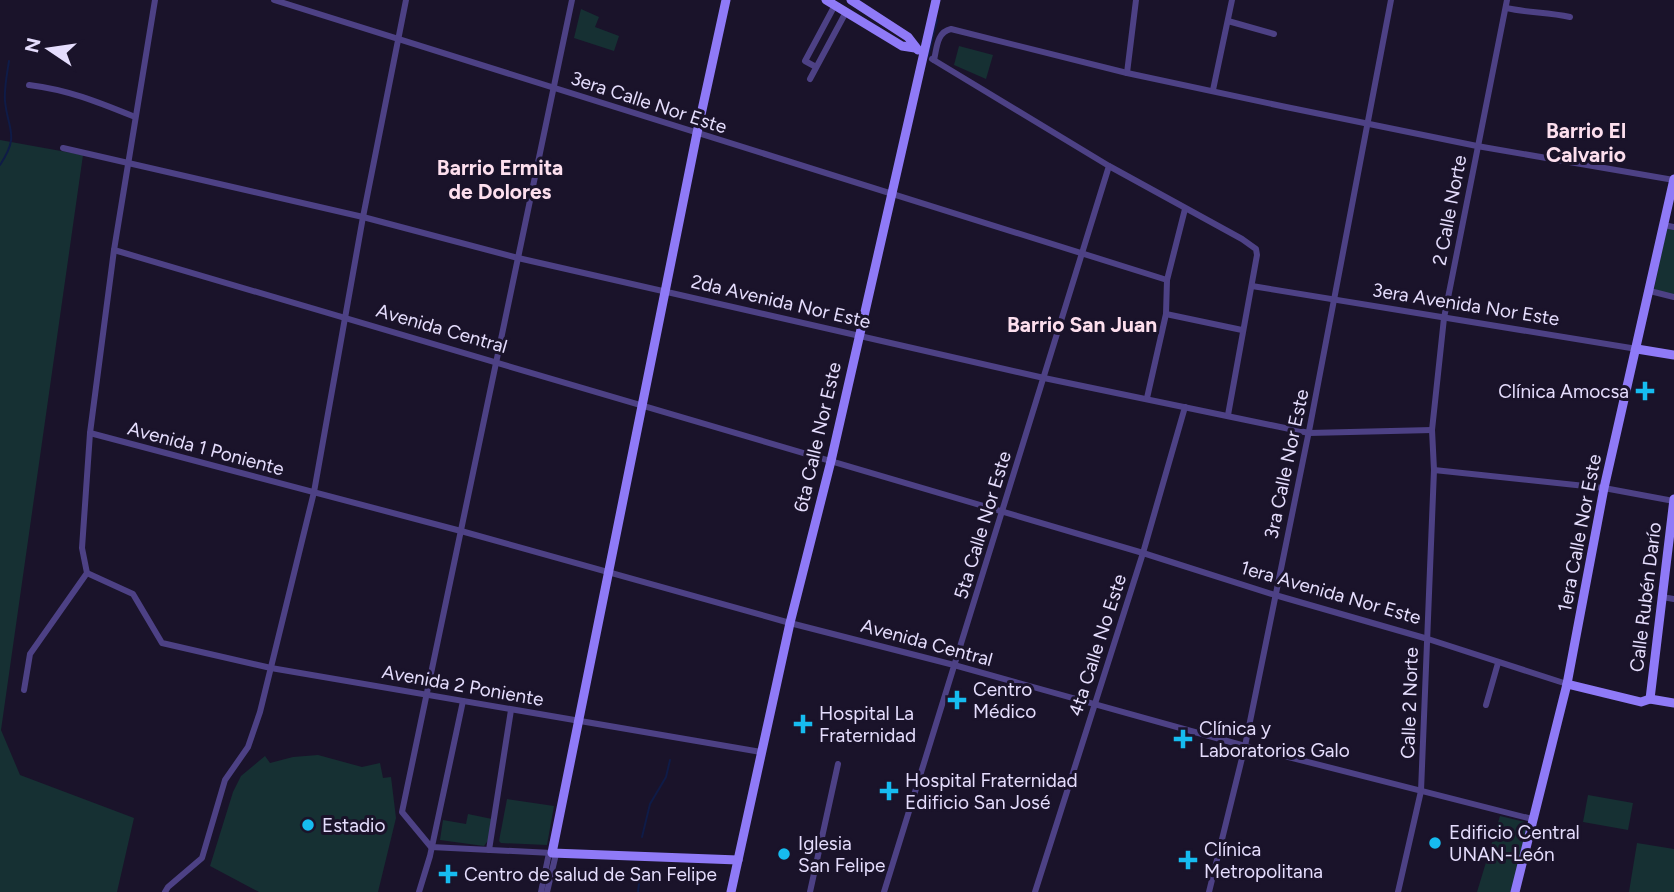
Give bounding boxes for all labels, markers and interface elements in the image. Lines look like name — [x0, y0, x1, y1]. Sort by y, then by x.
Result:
north arrow — [14, 14, 84, 84]
text: N — [20, 36, 46, 55]
street label: 3era Calle Nor Este — [568, 66, 730, 139]
district label: Barrio El Calvario — [1546, 118, 1626, 167]
street label: 2 Calle Norte — [1428, 153, 1471, 267]
district label: Barrio Ermita de Dolores — [437, 155, 563, 204]
street label: 2da Avenida Nor Este — [689, 270, 873, 333]
street label: 3era Avenida Nor Este — [1371, 278, 1561, 331]
street label: Avenida Central — [374, 299, 510, 358]
district label: Barrio San Juan — [1007, 312, 1157, 337]
street label: 6ta Calle Nor Este — [789, 360, 846, 515]
place label: Clínica Amocsa — [1498, 380, 1629, 403]
marker: Clínica Amocsa — [1635, 381, 1655, 401]
street label: 3ra Calle Nor Este — [1259, 387, 1314, 541]
street label: Avenida 1 Poniente — [125, 417, 287, 480]
street label: 5ta Calle Nor Este — [949, 448, 1016, 602]
street label: 1era Calle Nor Este — [1553, 452, 1606, 614]
street label: Calle Rubén Darío — [1625, 521, 1666, 673]
street label: 1era Avenida Nor Este — [1238, 556, 1424, 629]
street label: 4ta Calle No Este — [1064, 571, 1131, 719]
street label: Avenida Central — [859, 614, 995, 671]
street label: Calle 2 Norte — [1396, 647, 1423, 759]
street label: Avenida 2 Poniente — [380, 660, 546, 711]
place label: Centro Médico — [973, 678, 1036, 723]
marker: Centro Médico — [947, 690, 967, 710]
place label: Hospital La Fraternidad — [819, 702, 916, 747]
marker: Hospital La Fraternidad — [793, 714, 813, 734]
place label: Clínica y Laboratorios Galo — [1199, 717, 1350, 762]
marker: Clínica y Laboratorios Galo — [1173, 729, 1193, 749]
place label: Hospital Fraternidad Edificio San José — [905, 769, 1078, 814]
marker: Hospital Fraternidad Edificio San José — [879, 781, 899, 801]
place label: Estadio — [322, 814, 386, 837]
marker: Estadio — [300, 817, 316, 833]
place label: Edificio Central UNAN-León — [1449, 821, 1580, 866]
place label: Iglesia San Felipe — [798, 832, 885, 877]
marker: Edificio Central UNAN-León — [1427, 835, 1443, 851]
place label: Clínica Metropolitana — [1204, 838, 1323, 883]
marker: Iglesia San Felipe — [776, 846, 792, 862]
marker: Clínica Metropolitana — [1178, 850, 1198, 870]
place label: Centro de salud de San Felipe — [464, 863, 717, 886]
marker: Centro de salud de San Felipe — [438, 864, 458, 884]

